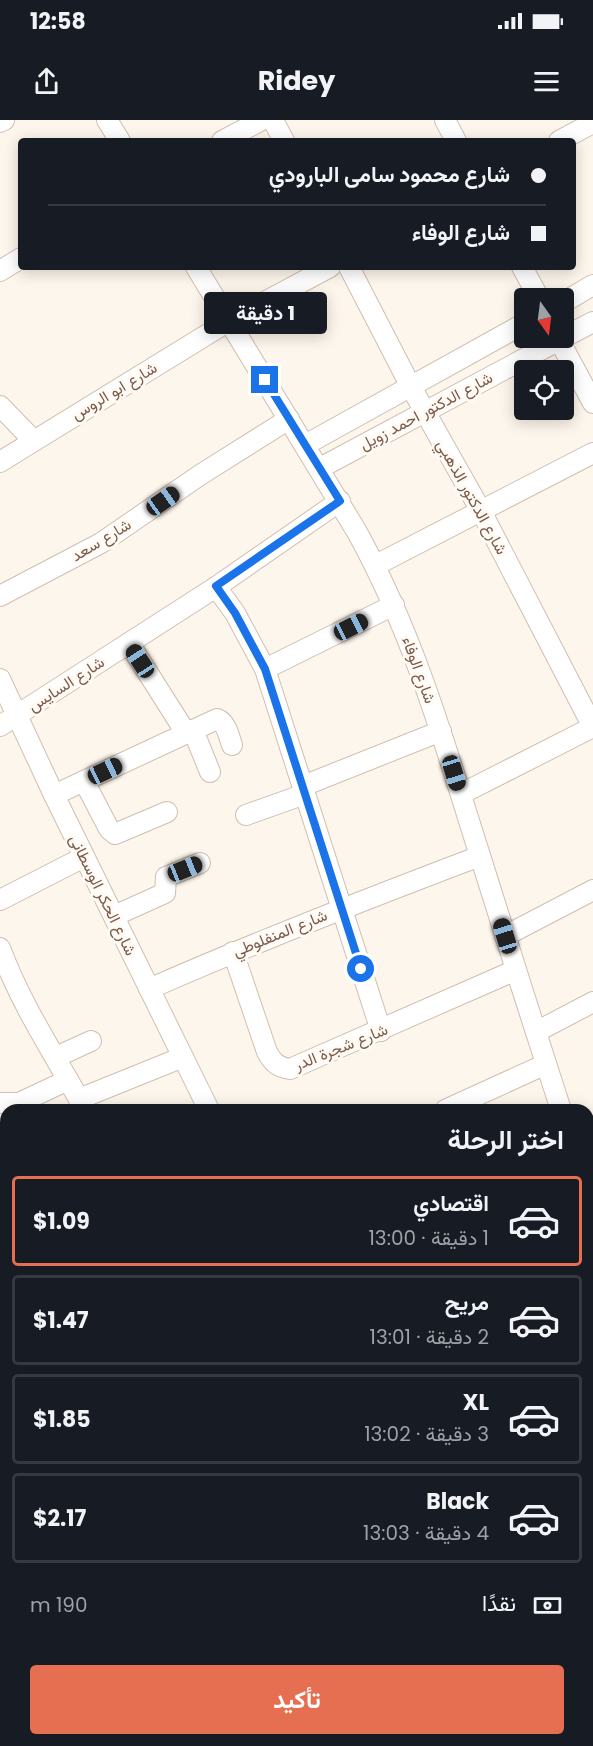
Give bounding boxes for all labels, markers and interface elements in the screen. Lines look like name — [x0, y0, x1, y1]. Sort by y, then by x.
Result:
text: 12:58 — [30, 6, 86, 37]
text: Ridey — [258, 62, 335, 99]
icon: share — [30, 65, 63, 98]
icon: menu — [530, 65, 563, 98]
text: شارع محمود سامى البارودي — [269, 159, 510, 190]
text: شارع الوفاء — [412, 217, 510, 248]
north arrow — [514, 288, 574, 348]
map controls — [514, 288, 574, 420]
callout: 1 دقيقة — [204, 293, 326, 335]
text: 1 دقيقة — [236, 299, 295, 327]
street label: شارع ابو الروس — [67, 356, 161, 426]
button: locate — [514, 360, 574, 420]
route end — [251, 366, 278, 393]
street label: شارع الدكتور احمد زويل — [355, 366, 497, 456]
street label: شارع الدكتور الذهبي — [429, 435, 513, 560]
car — [143, 483, 183, 519]
street label: شارع سعد — [66, 513, 136, 567]
car — [331, 611, 371, 643]
street label: شارع الوفاء — [396, 633, 442, 707]
car — [123, 641, 157, 681]
street label: شارع السايس — [23, 651, 109, 717]
car — [440, 753, 468, 793]
car — [85, 755, 125, 787]
street label: شارع الحكر الوسطانى — [64, 831, 142, 959]
car — [165, 854, 205, 884]
street label: شارع المنفلوطي — [229, 904, 332, 964]
car — [491, 916, 519, 956]
route start — [347, 955, 374, 982]
street label: شارع شجرة الدر — [290, 1018, 391, 1077]
text: اختر الرحلة — [448, 1121, 564, 1158]
text: اقتصادي — [413, 1188, 489, 1219]
icon: car — [507, 1194, 561, 1248]
text: $1.09 — [33, 1206, 90, 1237]
text: 1 دقيقة · 13:00 — [368, 1224, 489, 1252]
text: مريح — [445, 1287, 489, 1318]
icon: car — [507, 1293, 561, 1347]
text: $1.47 — [33, 1305, 89, 1336]
text: 2 دقيقة · 13:01 — [370, 1323, 489, 1351]
text: XL — [463, 1387, 489, 1418]
icon: car — [507, 1392, 561, 1446]
text: $1.85 — [33, 1404, 91, 1435]
text: 3 دقيقة · 13:02 — [364, 1420, 489, 1448]
text: Black — [426, 1486, 489, 1517]
icon: car — [507, 1491, 561, 1545]
text: $2.17 — [33, 1503, 86, 1534]
text: 4 دقيقة · 13:03 — [363, 1519, 489, 1547]
text: نقدًا — [482, 1588, 516, 1619]
icon: cash — [531, 1589, 564, 1622]
text: 190 m — [30, 1591, 88, 1619]
button: تأكيد — [30, 1665, 564, 1734]

